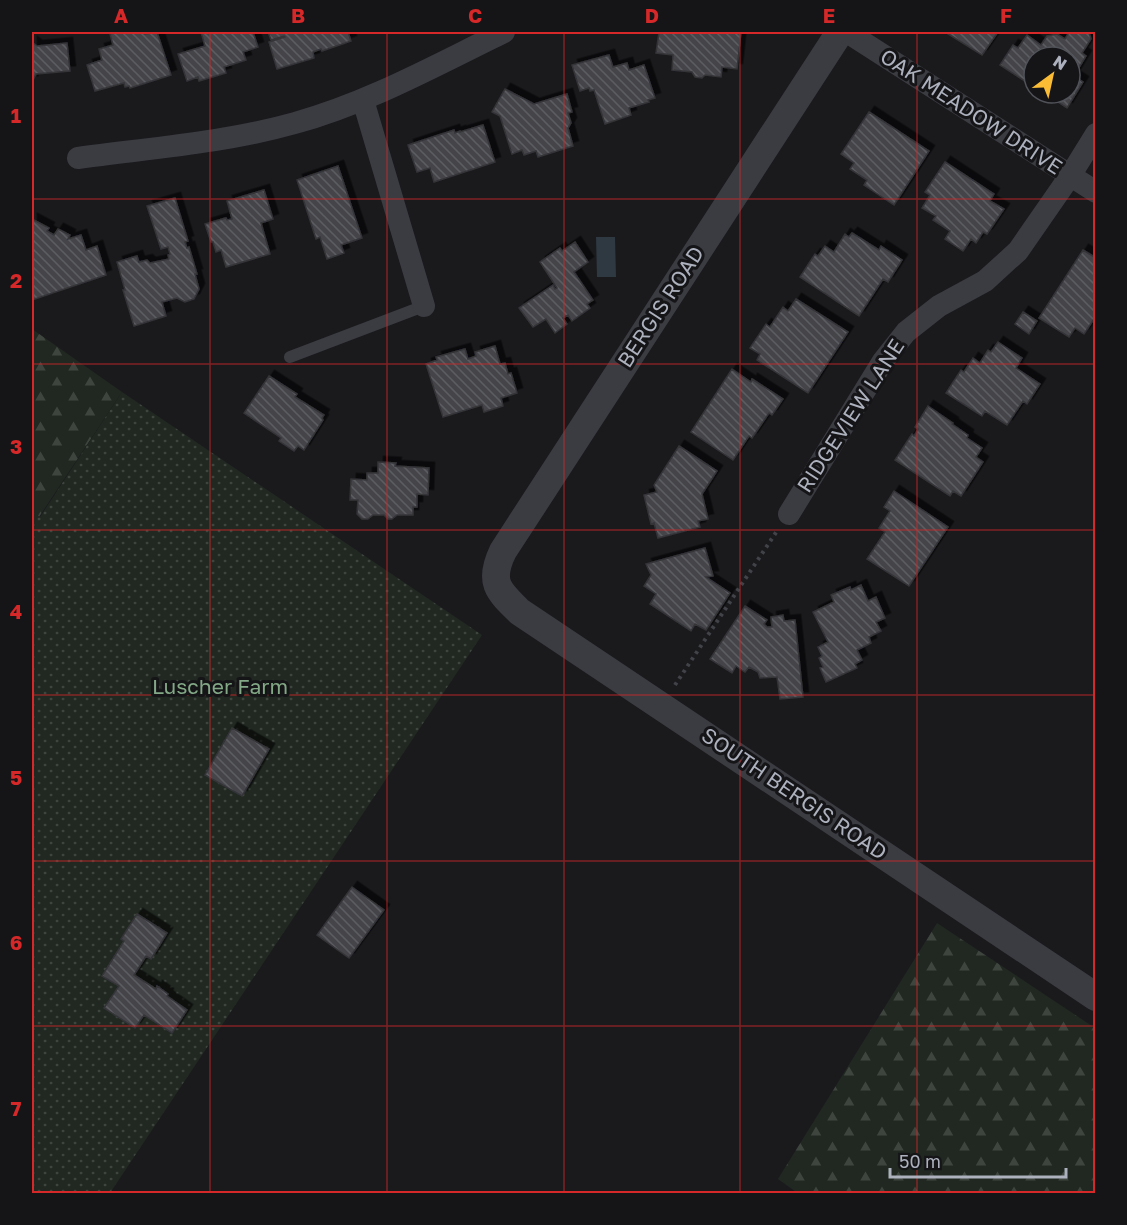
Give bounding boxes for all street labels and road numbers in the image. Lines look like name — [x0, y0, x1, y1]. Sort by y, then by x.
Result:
street label: OAK MEADOW DRIVE — [876, 43, 1067, 180]
street label: BERGIS ROAD — [611, 241, 709, 372]
street label: RIDGEVIEW LANE — [791, 334, 909, 497]
street label: SOUTH BERGIS ROAD — [697, 721, 892, 865]

